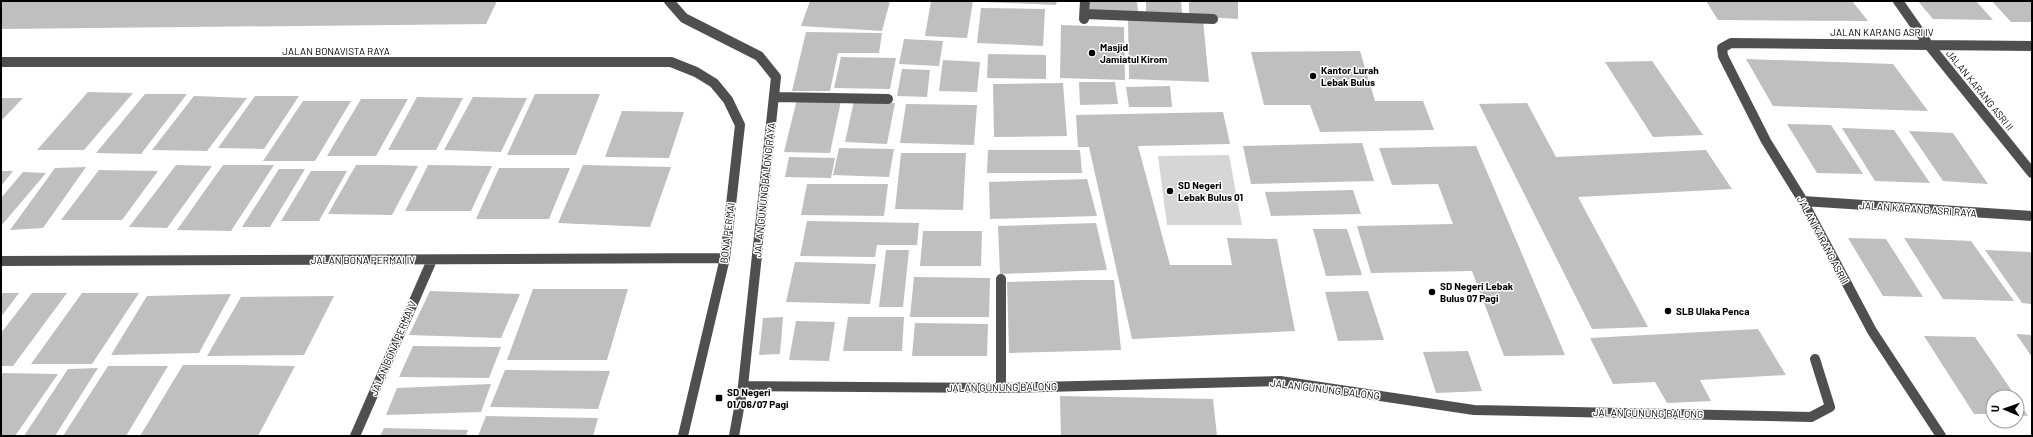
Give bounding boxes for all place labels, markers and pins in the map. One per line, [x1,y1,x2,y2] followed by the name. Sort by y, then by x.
[1100,41,1167,65] place label: Masjid Jamiatul Kirom
[1087,48,1097,58] marker: Masjid Jamiatul Kirom
[1321,64,1379,88] place label: Kantor Lurah Lebak Bulus
[1308,71,1318,81] marker: Kantor Lurah Lebak Bulus
[1178,179,1243,203] place label: SD Negeri Lebak Bulus 01
[1165,186,1175,196] marker: SD Negeri Lebak Bulus 01
[1440,280,1514,304] place label: SD Negeri Lebak Bulus 07 Pagi
[1427,287,1437,297] marker: SD Negeri Lebak Bulus 07 Pagi
[1676,305,1750,317] place label: SLB Ulaka Penca
[1663,306,1673,316] marker: SLB Ulaka Penca
[727,386,789,410] place label: SD Negeri 01/06/07 Pagi
[714,393,724,403] marker: SD Negeri 01/06/07 Pagi

